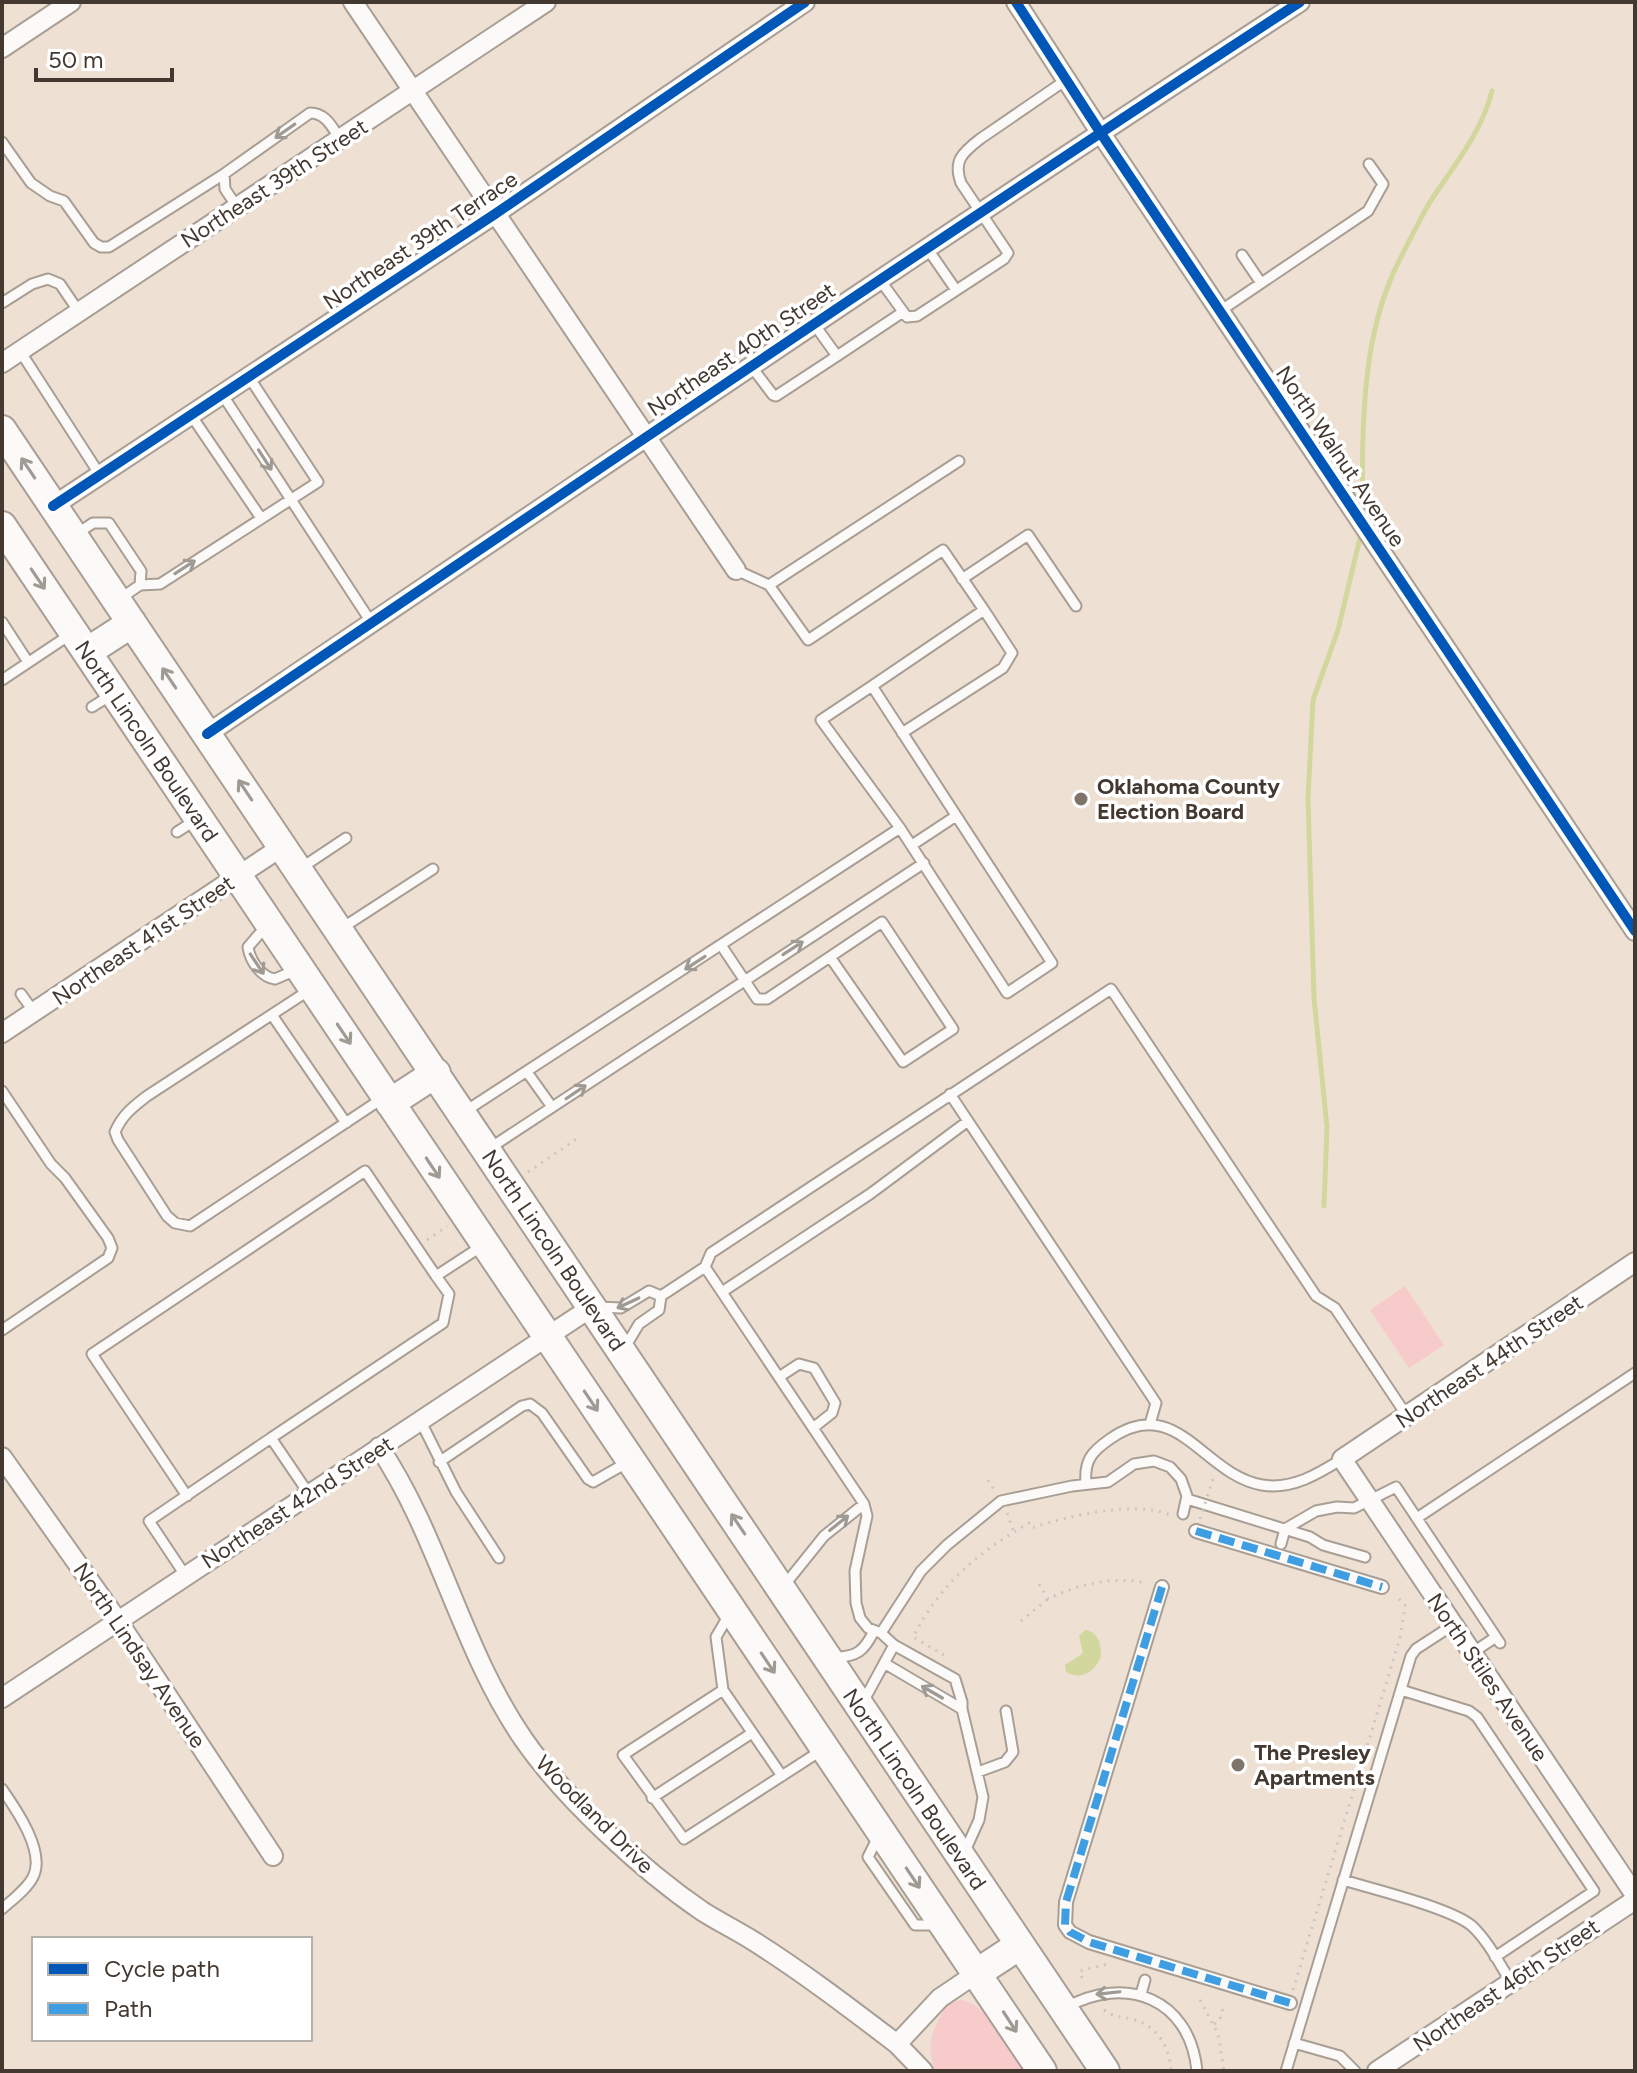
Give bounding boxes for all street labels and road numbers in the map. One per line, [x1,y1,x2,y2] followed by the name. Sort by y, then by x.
[176,113,373,254] street label: Northeast 39th Street
[318,165,522,315] street label: Northeast 39th Terrace
[642,277,840,422] street label: Northeast 40th Street
[1270,361,1411,552] street label: North Walnut Avenue
[69,635,224,847] street label: North Lincoln Boulevard
[47,870,239,1011] street label: Northeast 41st Street
[476,1144,631,1356] street label: North Lincoln Boulevard
[1391,1289,1588,1434] street label: Northeast 44th Street
[196,1430,398,1575] street label: Northeast 42nd Street
[68,1557,212,1753] street label: North Lindsay Avenue
[1421,1588,1554,1767] street label: North Stiles Avenue
[837,1683,992,1895] street label: North Lincoln Boulevard
[530,1750,659,1879] street label: Woodland Drive
[1408,1913,1605,2058] street label: Northeast 46th Street

